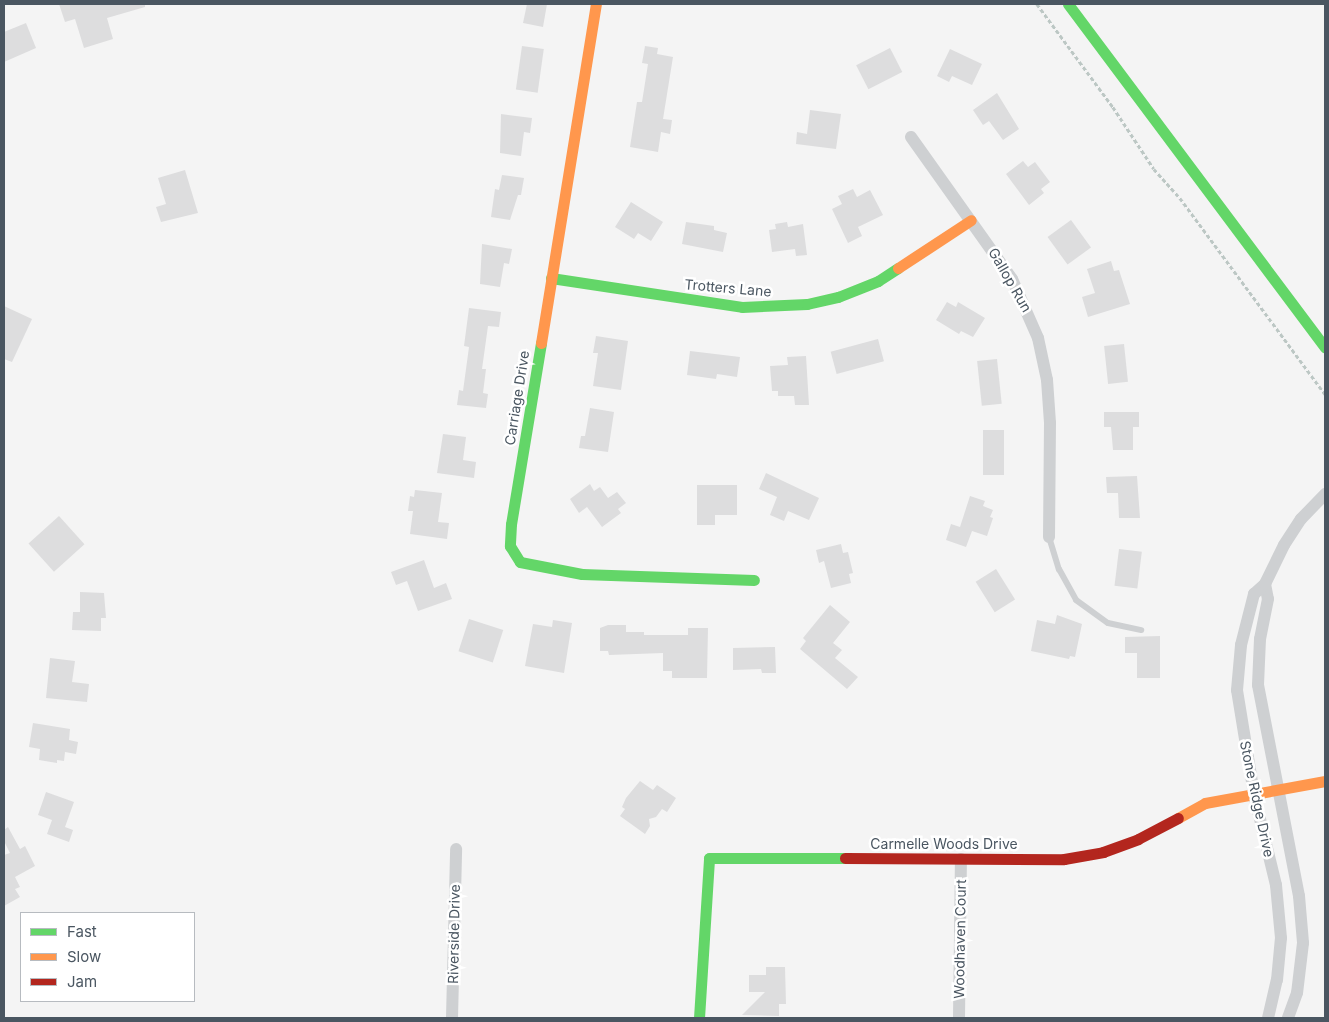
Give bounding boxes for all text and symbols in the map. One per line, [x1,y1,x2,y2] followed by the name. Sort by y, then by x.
[985,245,1035,315] street label: Gallop Run
[684,276,772,300] street label: Trotters Lane
[501,349,533,447] street label: Carriage Drive
[1236,739,1278,859] street label: Stone Ridge Drive
[870,836,1018,852] street label: Carmelle Woods Drive
[951,879,969,999] street label: Woodhaven Court
[445,884,463,984] street label: Riverside Drive
[20,912,195,1002] legend
[67,922,97,941] text: Fast
[67,947,101,966] text: Slow
[67,972,97,991] text: Jam

